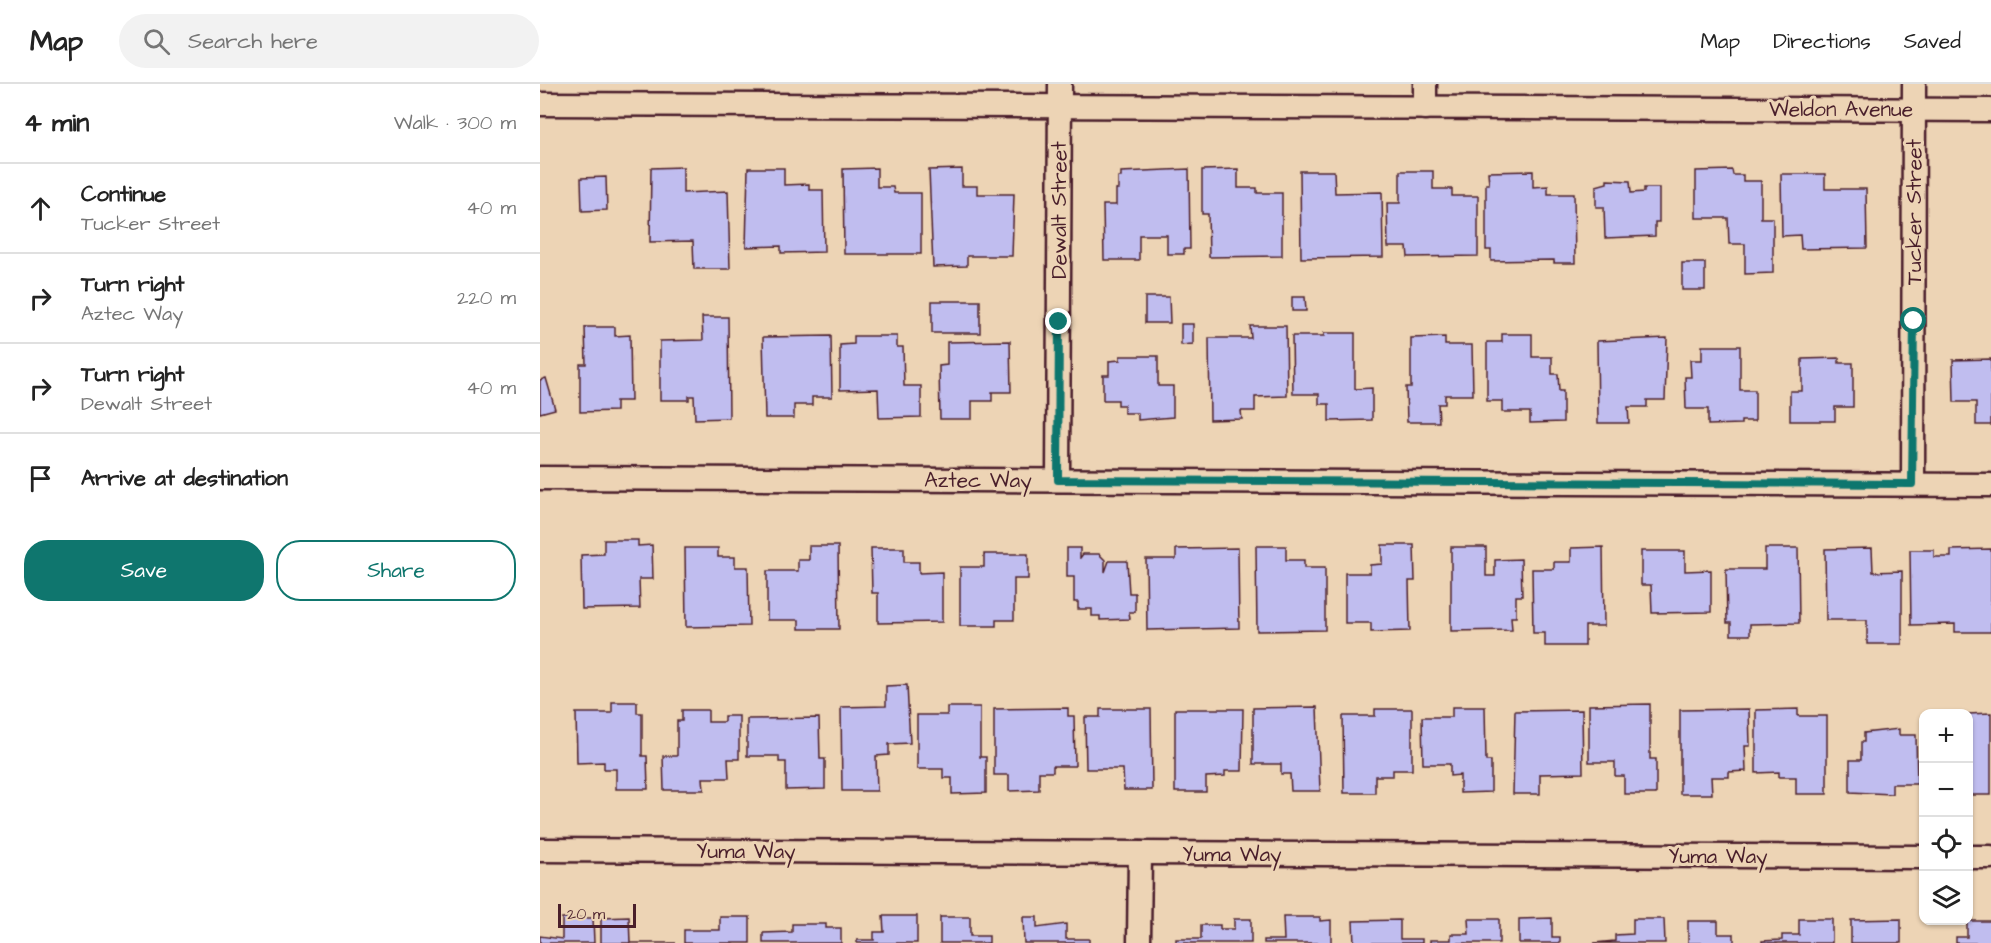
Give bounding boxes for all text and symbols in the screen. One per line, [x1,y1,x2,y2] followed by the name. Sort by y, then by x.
[119,14,539,68] search box
[30,22,83,61] text: Map
[140,25,173,58] icon: search
[188,26,318,57] text: Search here
[1700,27,1740,56] text: Map
[1773,27,1871,56] text: Directions
[1904,27,1961,56] text: Saved
[1769,95,1913,124] street label: Weldon Avenue
[24,105,89,141] text: 4 min
[394,109,516,137] text: Walk · 300 m
[1900,138,1929,285] street label: Tucker Street
[1045,141,1074,279] street label: Dewalt Street
[81,179,166,210] text: Continue
[24,192,57,225] icon: ahead
[466,194,516,222] text: 40 m
[81,210,220,238] text: Tucker Street
[81,269,184,300] text: Turn right
[24,282,57,315] icon: right
[457,284,516,312] text: 220 m
[81,300,183,328] text: Aztec Way
[1900,307,1926,333] route start
[1045,308,1071,334] route end
[81,359,184,390] text: Turn right
[24,372,57,405] icon: right
[466,374,516,402] text: 40 m
[81,390,212,418] text: Dewalt Street
[24,462,57,495] icon: arrive
[81,463,288,494] text: Arrive at destination
[924,466,1032,497] street label: Aztec Way
[24,540,264,601] button: Save
[276,540,516,601] button: Share
[1919,709,1973,925] map controls
[1919,709,1973,763] button: +
[1919,763,1973,817] button: −
[1919,817,1973,871] button: locate
[696,837,796,868] street label: Yuma Way
[1182,840,1282,871] street label: Yuma Way
[1668,842,1768,873] street label: Yuma Way
[1919,871,1973,925] button: layers
[558,901,636,928] scale bar
[567,903,605,925] text: 20 m

